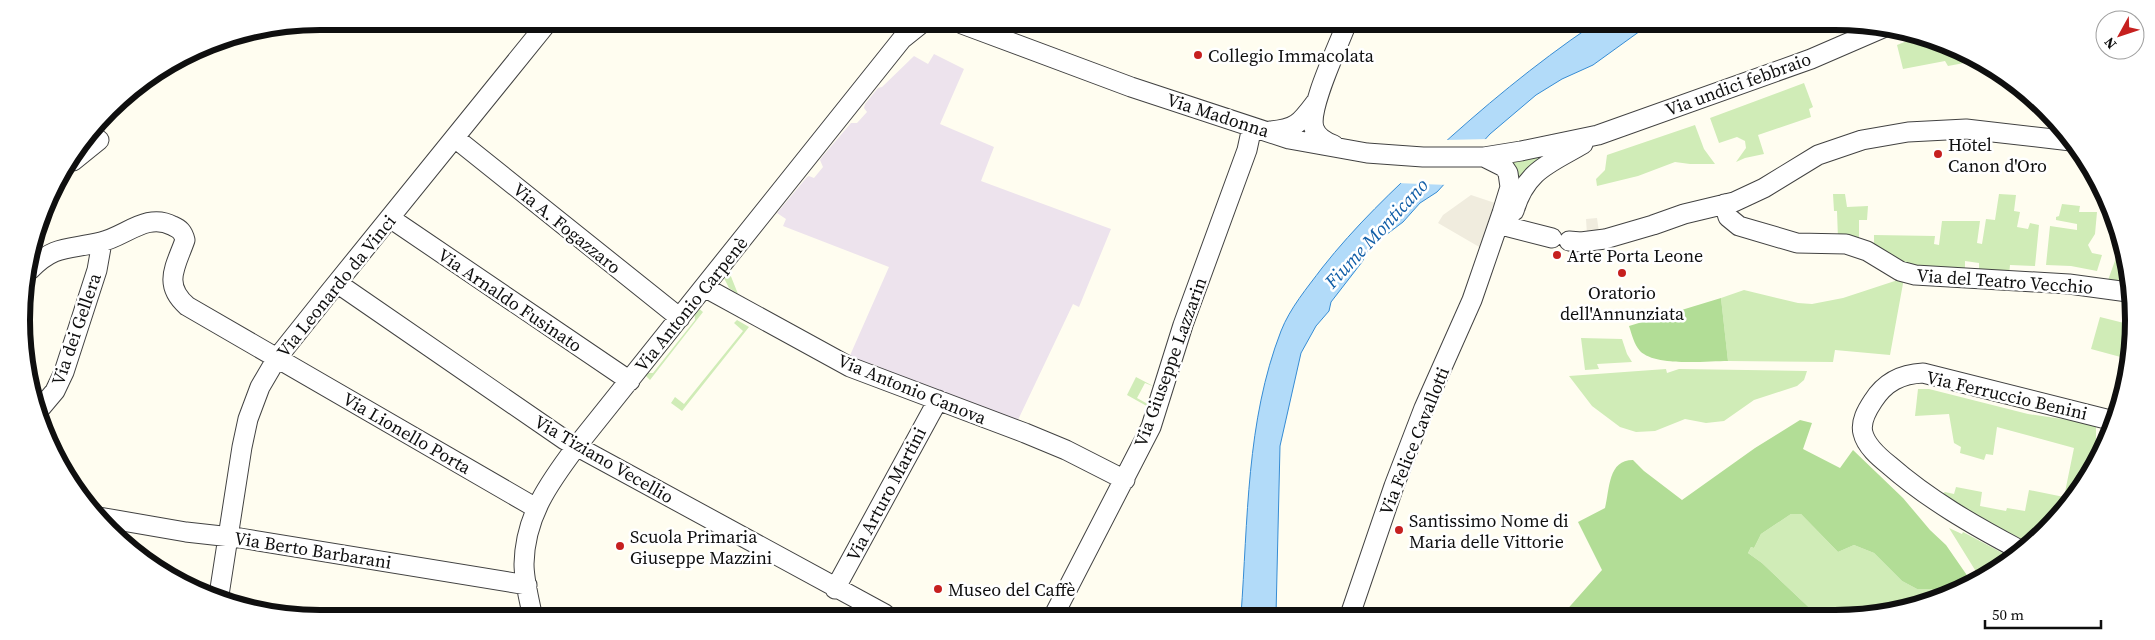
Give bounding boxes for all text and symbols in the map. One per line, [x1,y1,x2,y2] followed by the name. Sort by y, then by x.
[2095,10,2145,60] north arrow
[2099,33,2121,54] text: N
[1208,43,1375,68] place label: Collegio Immacolata
[1662,46,1814,122] street label: Via undici febbraio
[1192,49,1204,61] marker: Collegio Immacolata
[1164,87,1273,144] street label: Via Madonna
[1948,132,2047,178] place label: Hotel Canon d'Oro
[1932,148,1944,160] marker: Hotel Canon d'Oro
[1318,172,1434,294] water label: Fiume Monticano
[508,177,626,279] street label: Via A. Fogazzaro
[271,209,401,363] street label: Via Leonardo da Vinci
[629,231,753,377] street label: Via Antonio Carpenè
[433,242,587,358] street label: Via Arnaldo Fusinato
[1567,243,1703,268] place label: Arte Porta Leone
[1551,249,1563,261] marker: Arte Porta Leone
[1916,262,2094,300] street label: Via del Teatro Vecchio
[1616,267,1628,279] marker: Oratorio dell'Annunziata
[45,269,107,388] street label: Via dei Gellera
[1128,274,1212,450] street label: Via Giuseppe Lazzarin
[1560,280,1685,326] place label: Oratorio dell'Annunziata
[834,348,991,431] street label: Via Antonio Canova
[1373,363,1455,519] street label: Via Felice Cavallotti
[1924,364,2090,426] street label: Via Ferruccio Benini
[338,386,476,480] street label: Via Lionello Porta
[530,409,678,509] street label: Via Tiziano Vecellio
[840,423,932,565] street label: Via Arturo Martini
[1409,508,1569,554] place label: Santissimo Nome di Maria delle Vittorie
[630,524,772,570] place label: Scuola Primaria Giuseppe Mazzini
[1393,524,1405,536] marker: Santissimo Nome di Maria delle Vittorie
[233,525,393,575] street label: Via Berto Barbarani
[614,540,626,552] marker: Scuola Primaria Giuseppe Mazzini
[948,577,1075,602] place label: Museo del Caffè
[932,583,944,595] marker: Museo del Caffè
[1985,598,2101,630] scale bar
[1992,604,2024,625] text: 50 m

